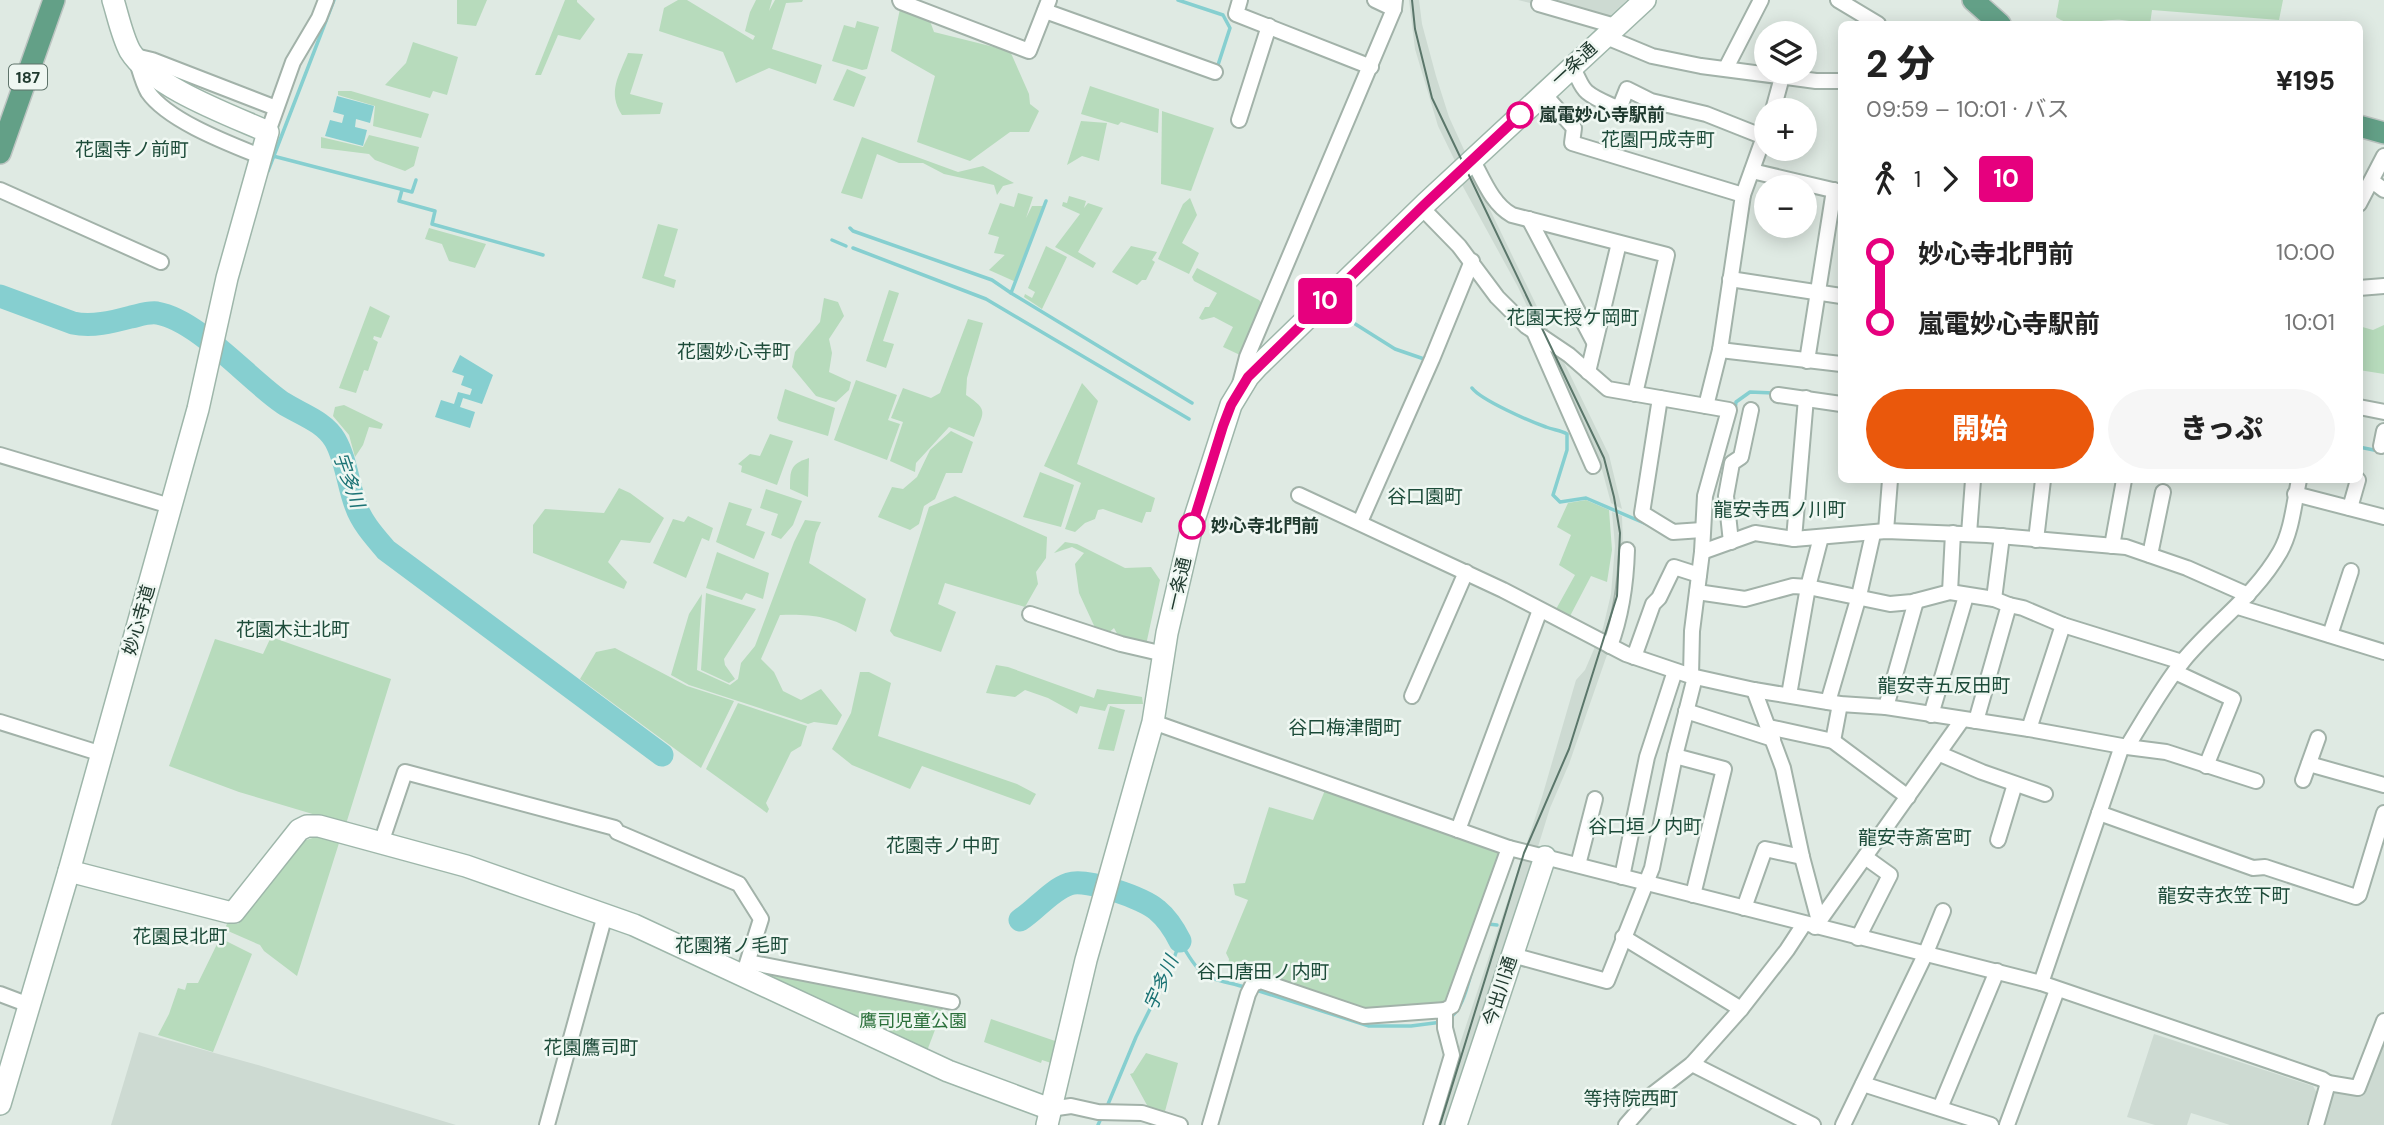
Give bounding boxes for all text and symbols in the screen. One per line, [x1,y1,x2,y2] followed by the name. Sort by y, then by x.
[1754,21,1817,238] map controls
[1754,21,1817,84] button: layers
[1546,37,1602,91] street label: 一条通
[1866,39,1935,89] text: 2 分
[9,64,47,90] road number: 187
[2276,64,2335,98] text: ¥195
[1866,94,2070,124] text: 09:59 – 10:01 · バス
[1754,98,1817,161] button: +
[1507,102,1533,128] marker: 嵐電妙心寺駅前
[1539,103,1665,127] place label: 嵐電妙心寺駅前
[1601,127,1715,152] district label: 花園円成寺町
[75,137,189,162] district label: 花園寺ノ前町
[1866,160,1904,198] icon: walk
[1931,160,1969,198] icon: forward
[1993,163,2019,194] text: 10
[1914,164,1921,194] text: 1
[1754,175,1817,238] button: −
[1918,237,2074,271] text: 妙心寺北門前
[2276,237,2335,267] text: 10:00
[1294,278,1356,324] line badge: 10
[1312,285,1338,316] text: 10
[1506,305,1640,330] district label: 花園天授ケ岡町
[1918,307,2100,341] text: 嵐電妙心寺駅前
[2285,307,2335,337] text: 10:01
[677,339,791,364] district label: 花園妙心寺町
[1866,389,2094,469] button: 開始
[2108,389,2335,469] button: きっぷ
[328,449,371,513] water label: 宇多川
[1387,484,1463,509] district label: 谷口園町
[1713,497,1847,522] district label: 龍安寺西ノ川町
[1179,513,1205,539] marker: 妙心寺北門前
[1211,514,1319,538] place label: 妙心寺北門前
[1161,555,1197,613] street label: 一条通
[118,582,160,658] street label: 妙心寺道
[236,617,350,642] district label: 花園木辻北町
[1877,673,2011,698] district label: 龍安寺五反田町
[1288,715,1402,740] district label: 谷口梅津間町
[1588,814,1702,839] district label: 谷口垣ノ内町
[1858,825,1972,850] district label: 龍安寺斎宮町
[886,833,1000,858] district label: 花園寺ノ中町
[2157,883,2291,908] district label: 龍安寺衣笠下町
[132,924,228,949] district label: 花園艮北町
[675,933,789,958] district label: 花園猪ノ毛町
[1138,950,1185,1014] water label: 宇多川
[1477,953,1523,1029] street label: 今出川通
[1196,959,1330,984] district label: 谷口唐田ノ内町
[859,1009,967,1033] park label: 鷹司児童公園
[543,1035,639,1060] district label: 花園鷹司町
[1583,1086,1679,1111] district label: 等持院西町

